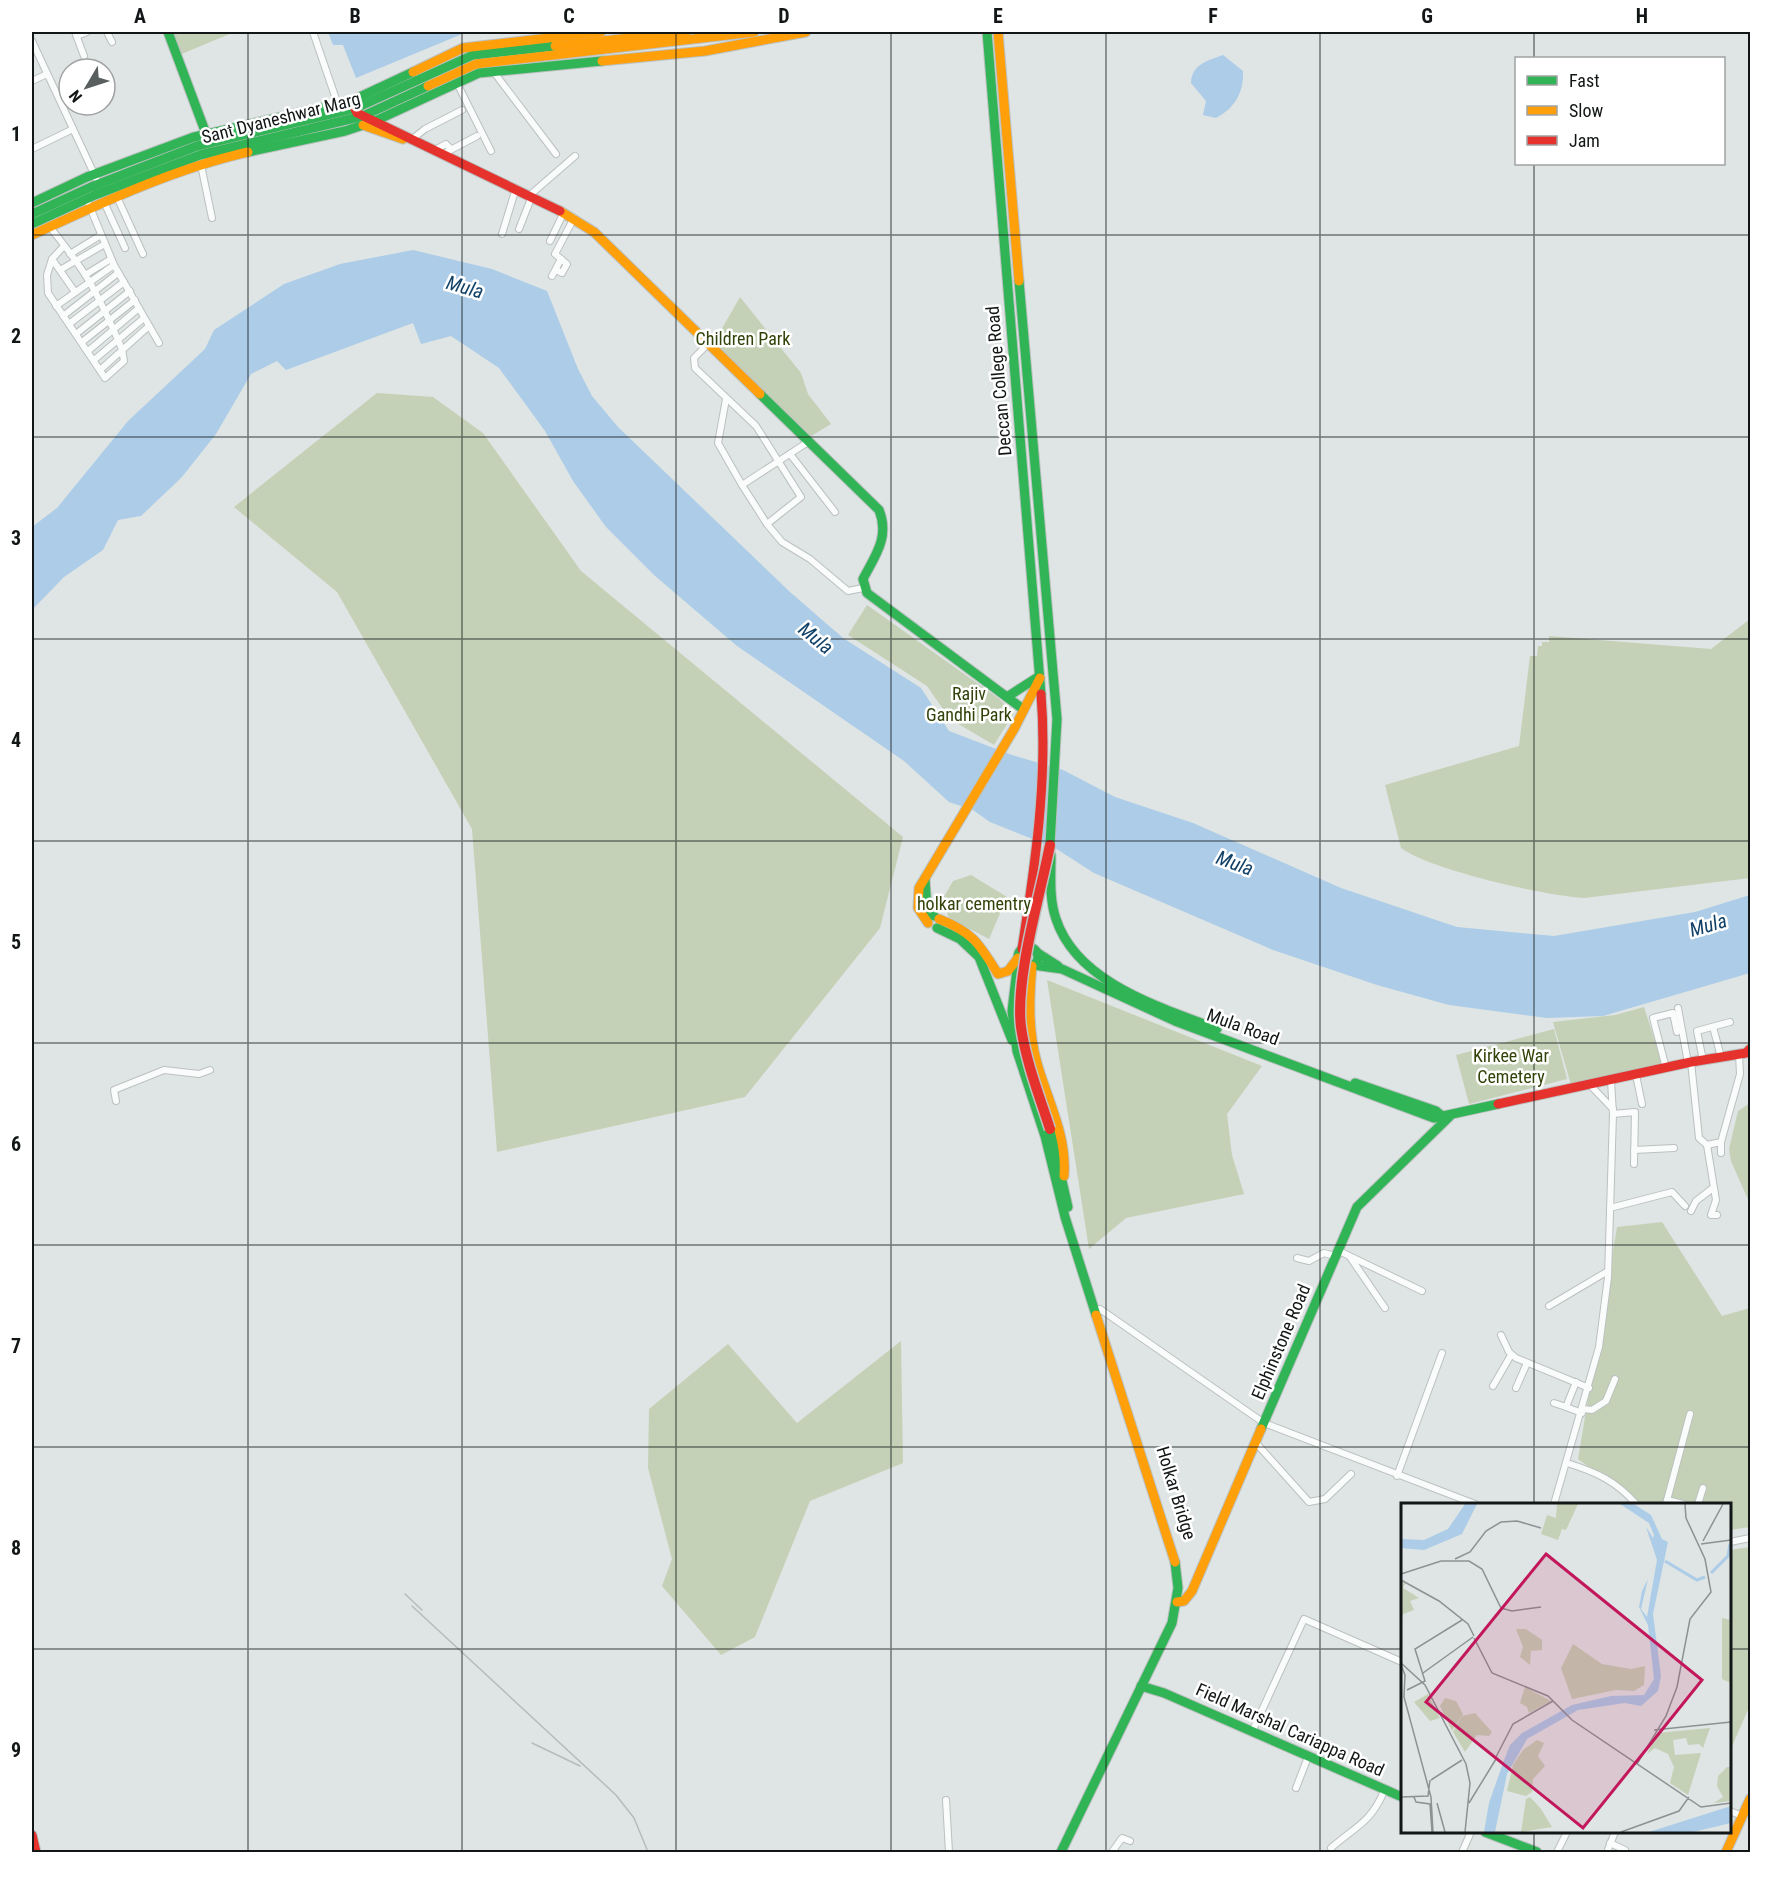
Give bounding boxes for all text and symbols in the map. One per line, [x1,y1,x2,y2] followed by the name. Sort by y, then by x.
[134,4,146,28] text: A
[349,4,361,28] text: B
[563,4,575,28] text: C
[778,4,790,28] text: D
[993,4,1003,28] text: E
[1208,4,1218,28] text: F
[1421,4,1433,28] text: G
[1636,4,1648,28] text: H
[57,57,117,117] north arrow
[1515,57,1725,165] legend
[1569,70,1600,91] text: Fast
[65,86,86,106] text: N
[199,88,362,147] street label: Sant Dyaneshwar Marg
[1569,100,1604,121] text: Slow
[11,122,21,146] text: 1
[1569,130,1600,151] text: Jam
[444,270,486,304] water label: Mula
[981,305,1016,457] street label: Deccan College Road
[11,324,21,348] text: 2
[696,328,790,349] park label: Children Park
[11,526,21,550] text: 3
[794,617,838,659] water label: Mula
[926,683,1012,725] park label: Rajiv Gandhi Park
[11,728,21,752] text: 4
[1213,845,1257,881] water label: Mula
[917,893,1032,914] park label: holkar cementry
[1687,908,1729,942] water label: Mula
[11,930,21,954] text: 5
[1204,1004,1282,1049] street label: Mula Road
[1473,1045,1549,1087] park label: Kirkee War Cemetery
[11,1132,21,1156] text: 6
[1247,1281,1314,1403] street label: Elphinstone Road
[11,1334,21,1358] text: 7
[1152,1444,1201,1542] street label: Holkar Bridge
[1401,1503,1731,1833] inset map
[11,1536,21,1560] text: 8
[1193,1679,1387,1781] street label: Field Marshal Cariappa Road
[11,1738,21,1762] text: 9

